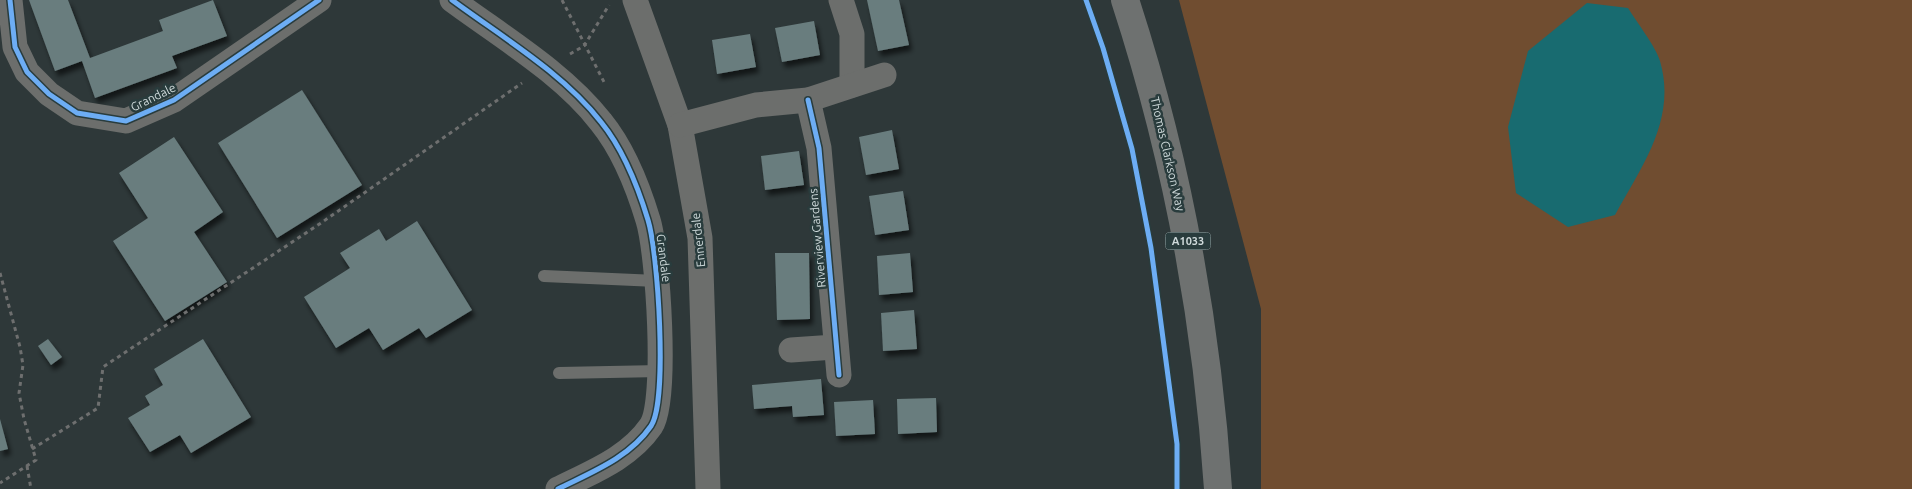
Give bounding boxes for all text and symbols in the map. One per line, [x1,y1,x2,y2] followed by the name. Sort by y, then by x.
[128,81,178,113] street label: Grandale
[1149,96,1188,213] street label: Thomas Clarkson Way
[806,188,828,288] street label: Riverview Gardens
[689,212,707,268] street label: Ennerdale
[1166,232,1210,250] road number: A1033
[655,233,673,283] street label: Grandale

